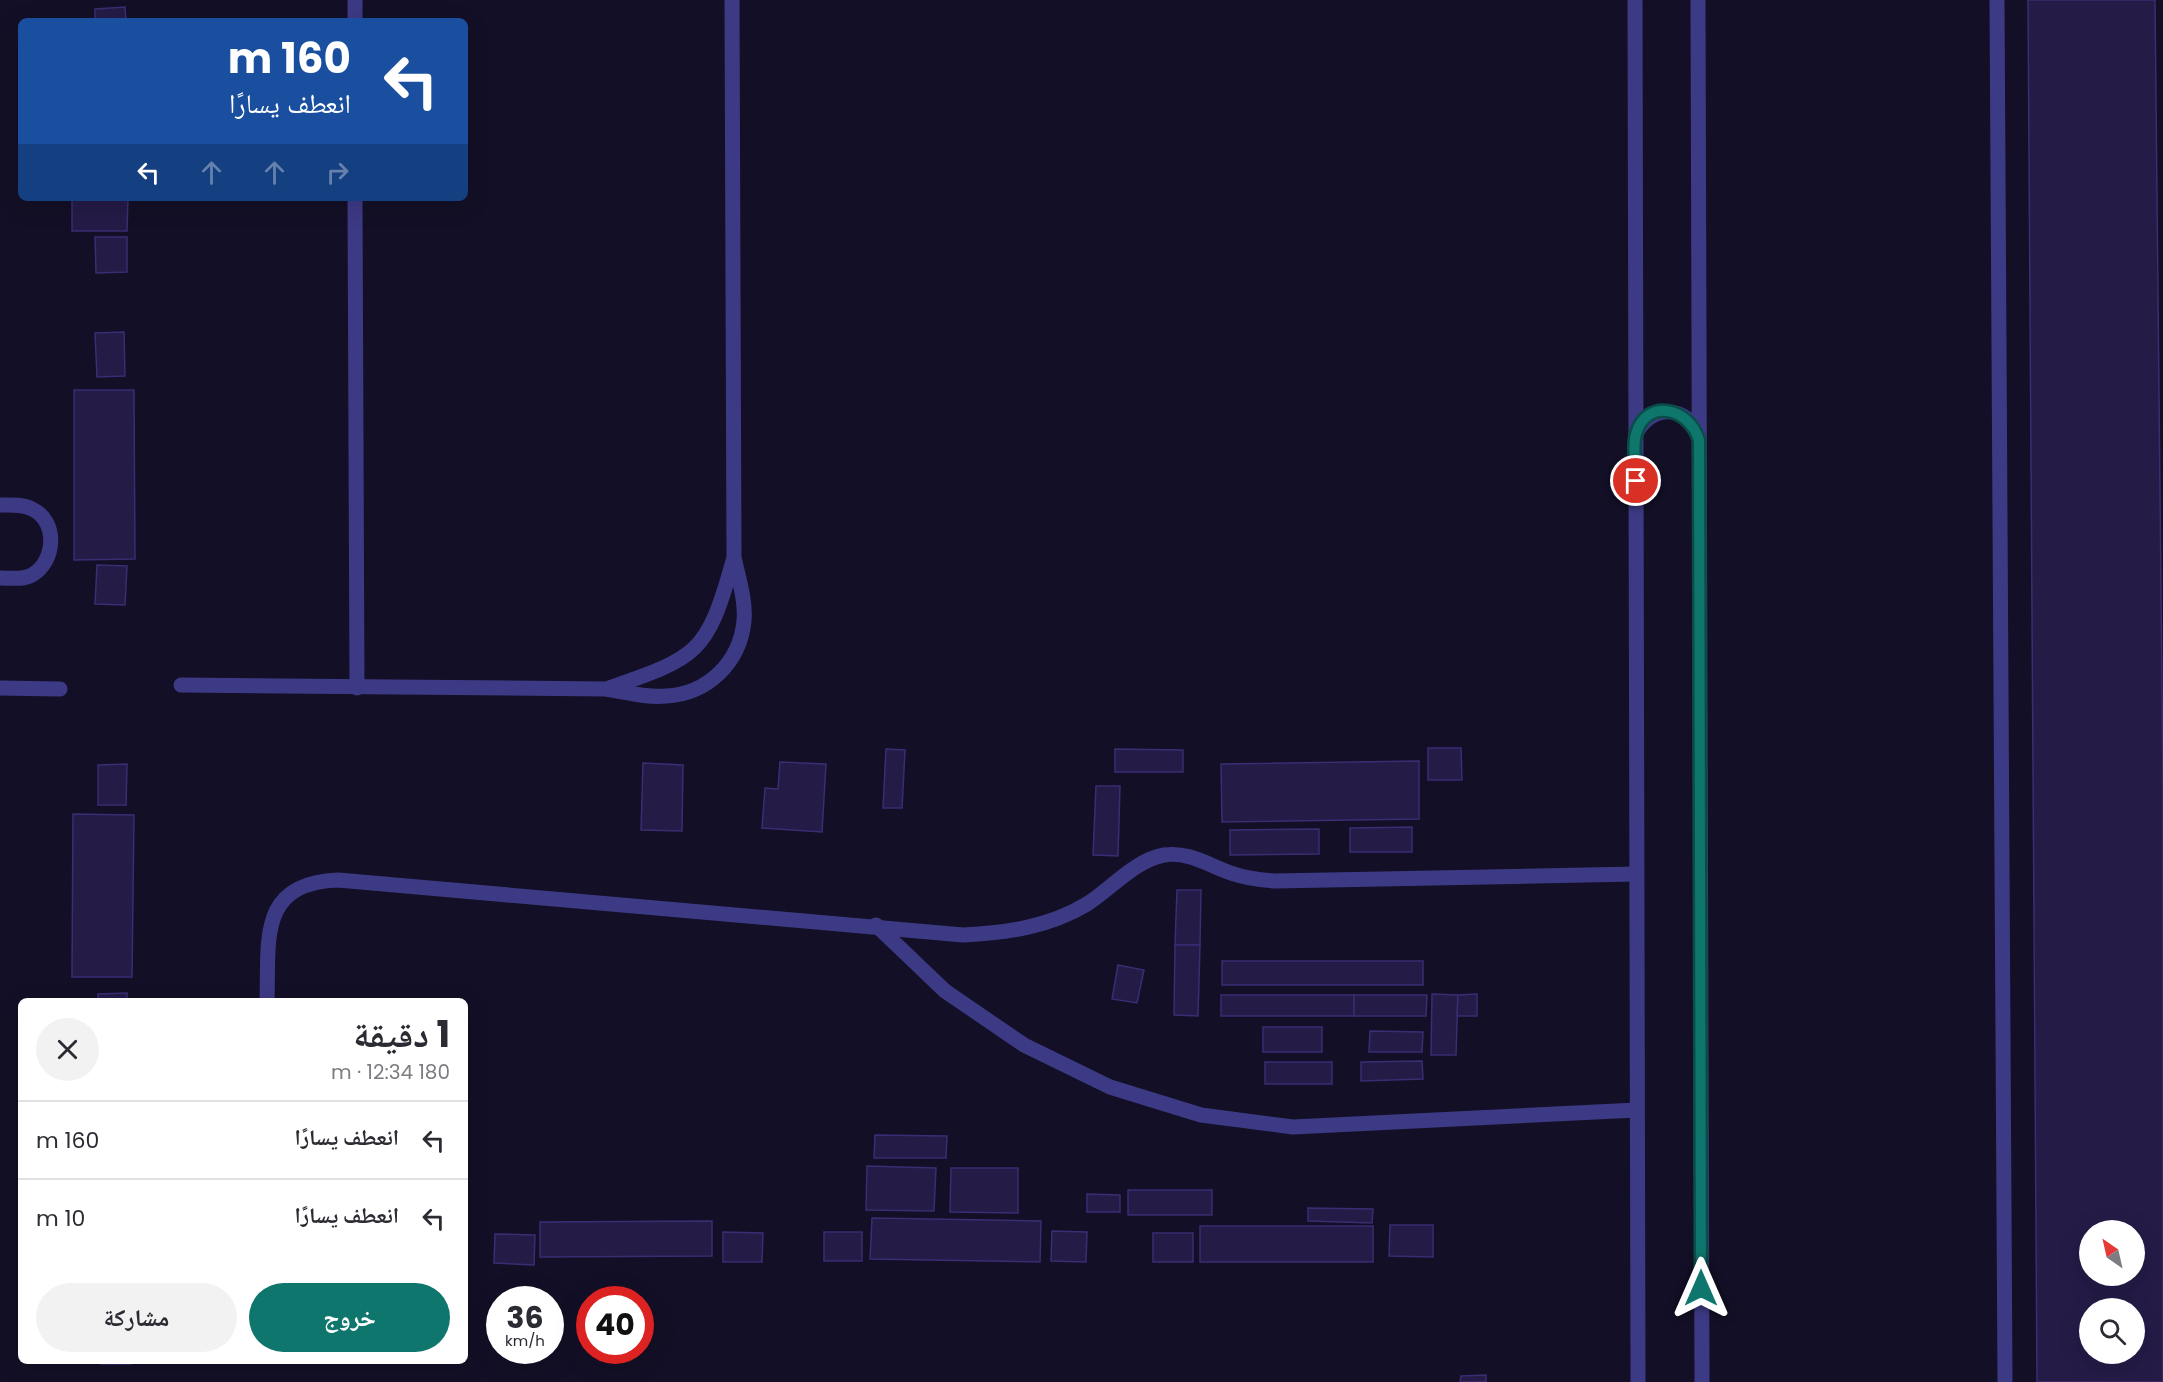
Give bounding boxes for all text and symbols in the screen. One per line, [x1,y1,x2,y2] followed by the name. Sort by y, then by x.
[228,29,351,88] text: 160 m
[372,42,450,120] icon: left
[229,85,351,122] text: انعطف يسارًا
[132,156,165,189] icon: left
[195,156,228,189] icon: ahead
[258,156,291,189] icon: ahead
[321,156,354,189] icon: right
[1610,455,1661,506] pin
[1619,464,1652,497] icon: arrive
[353,1009,450,1060] text: 1 دقيقة
[36,1018,99,1081] button: close
[331,1058,450,1086] text: 180 m · 12:34
[295,1122,399,1153] text: انعطف يسارًا
[417,1124,450,1157] icon: left
[36,1125,99,1156] text: 160 m
[295,1200,399,1231] text: انعطف يسارًا
[417,1202,450,1235] icon: left
[36,1203,85,1234] text: 10 m
[2079,1220,2145,1286] north arrow
[2079,1220,2145,1364] map controls
[1669,1256,1733,1320] position arrow
[36,1283,237,1352] button: مشاركة
[249,1283,450,1352] button: خروج
[576,1286,654,1364] speed limit sign: 40
[506,1296,544,1339] text: 36
[2079,1298,2145,1364] button: search
[505,1330,545,1351] text: km/h

